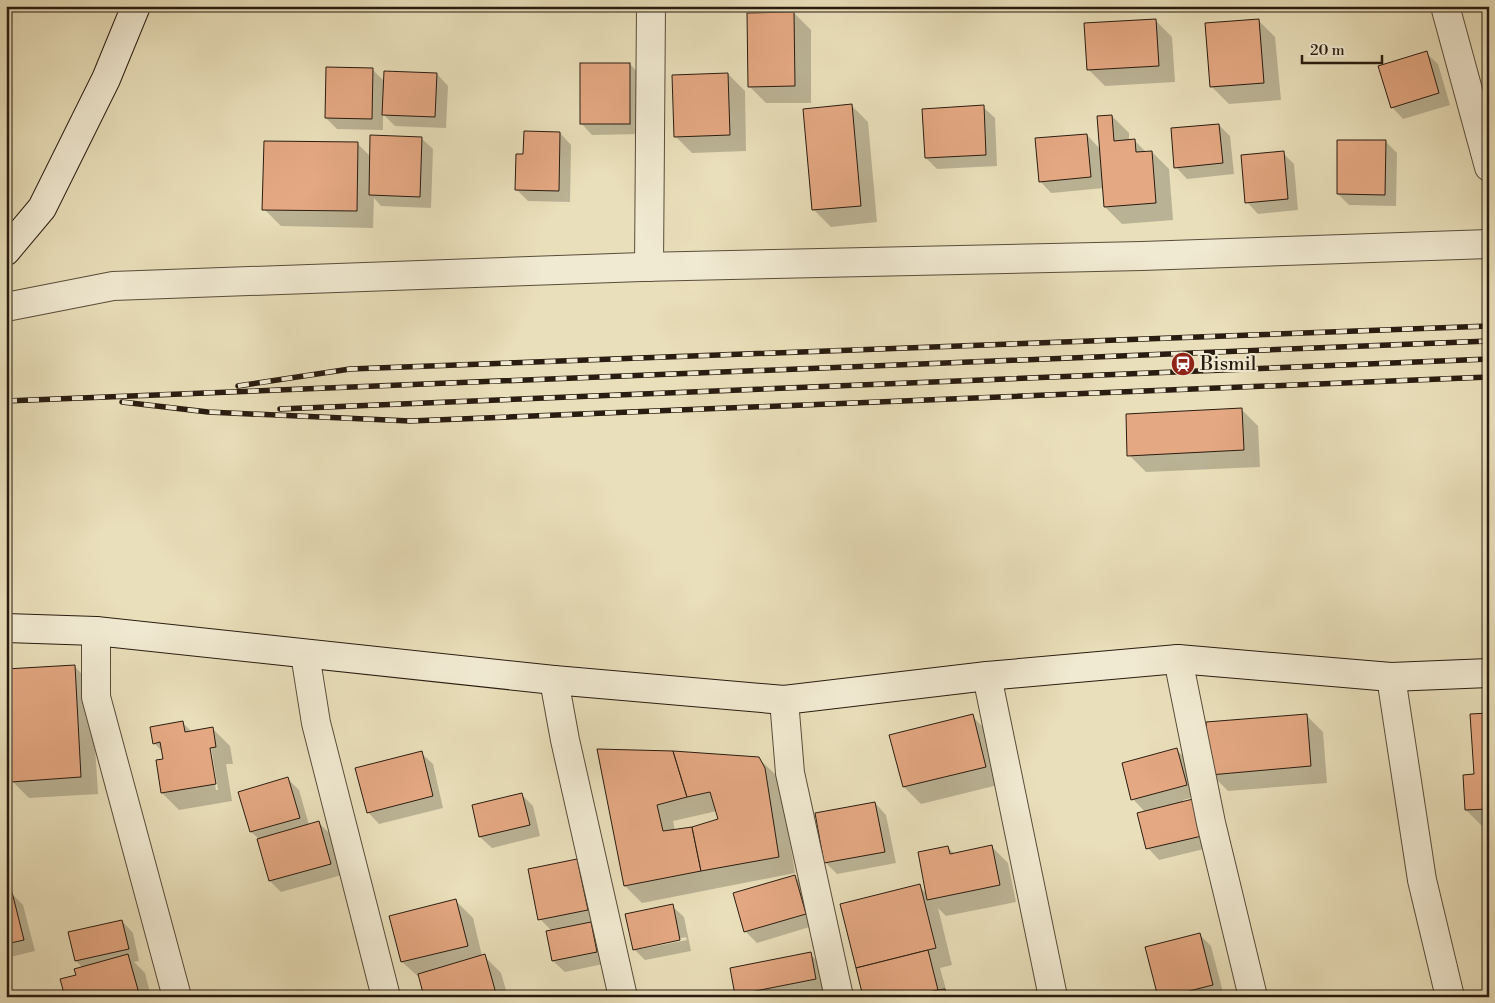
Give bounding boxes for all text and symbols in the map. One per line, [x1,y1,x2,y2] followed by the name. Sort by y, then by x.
[1302,32,1382,64] scale bar
[1310,41,1345,60] text: 20 m
[1170,351,1196,377] station icon: Bismil
[1199,352,1257,376] place label: Bismil

